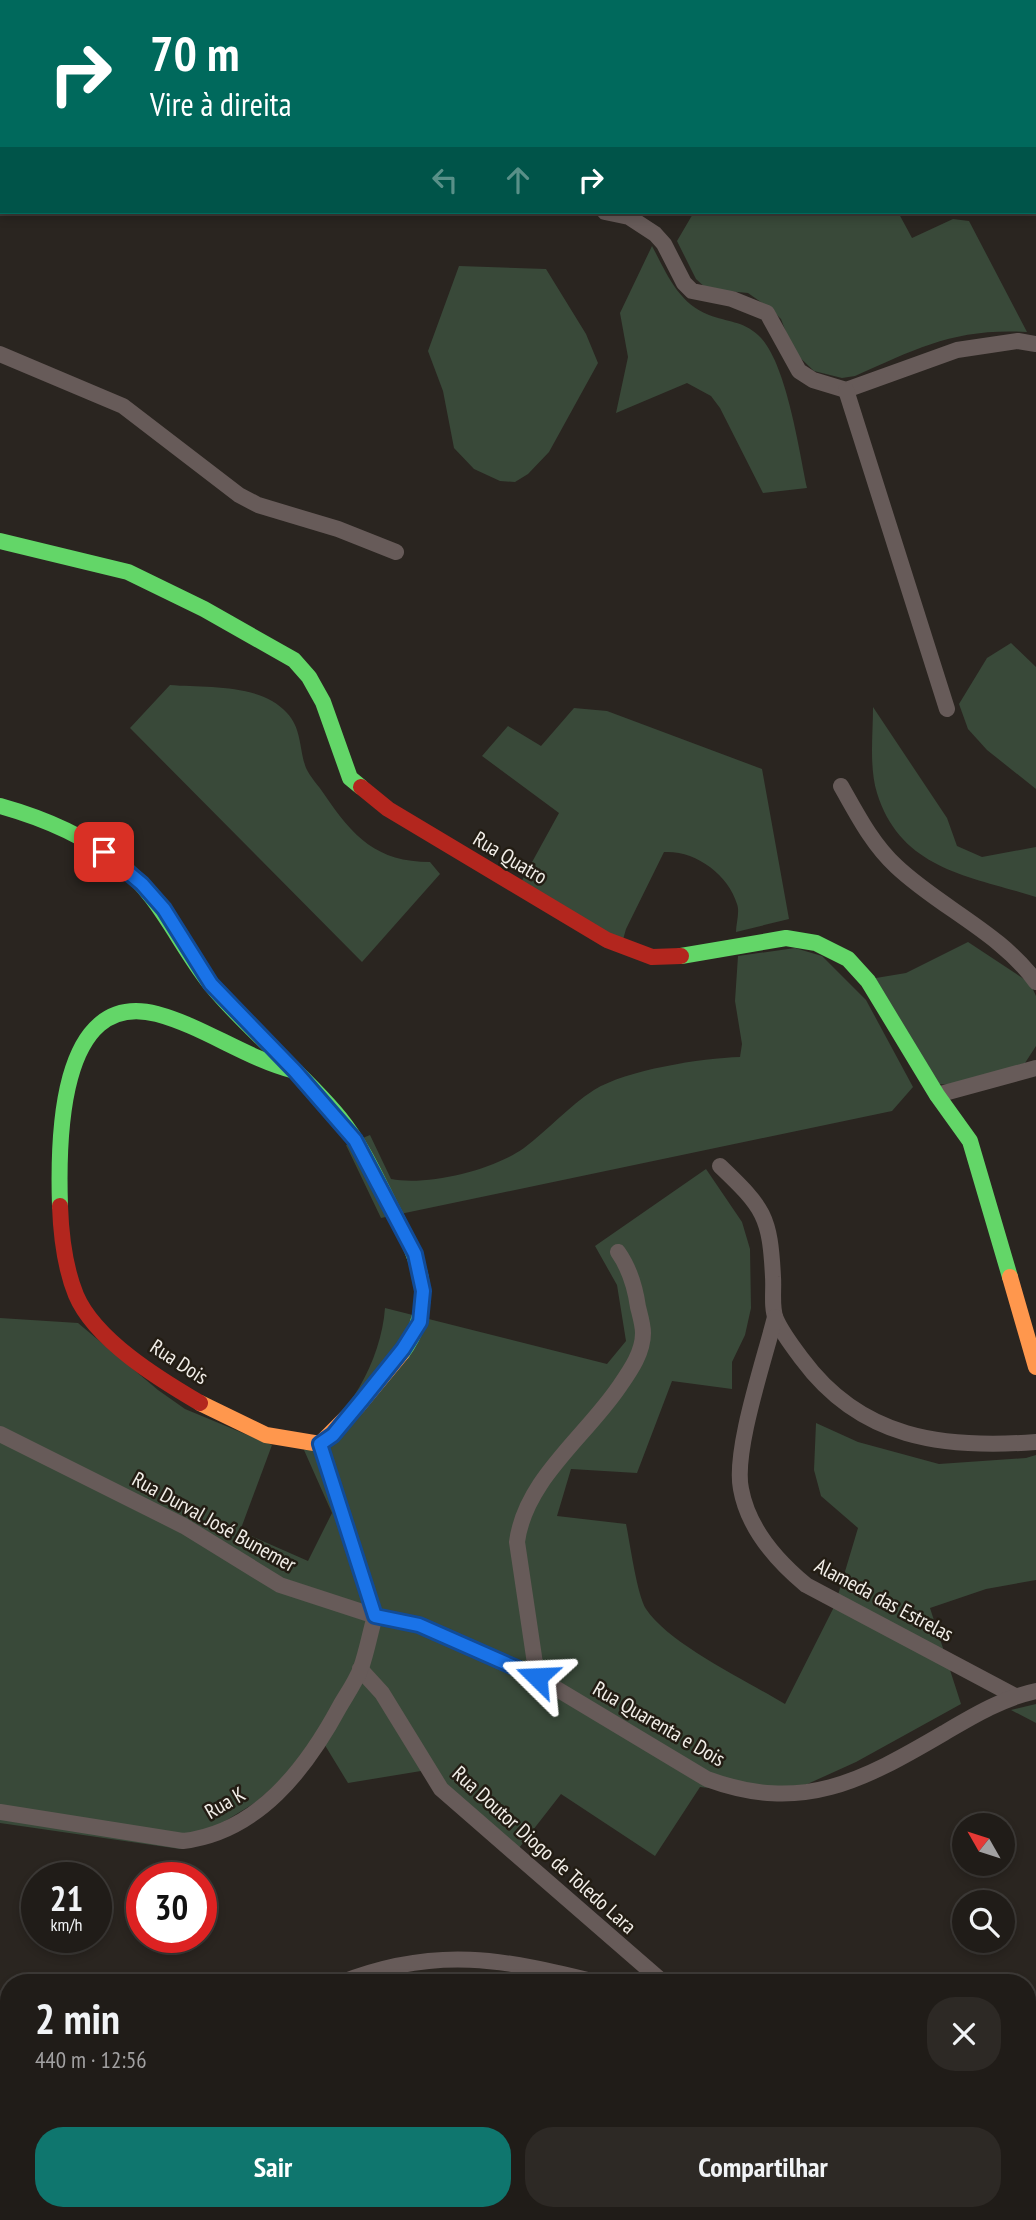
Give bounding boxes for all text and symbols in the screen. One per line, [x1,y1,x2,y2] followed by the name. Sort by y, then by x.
[150,21,239,85] text: 70 m
[35,28,126,119] icon: right
[150,83,291,125] text: Vire à direita
[426,161,464,199] icon: left
[499,161,537,199] icon: ahead
[572,161,610,199] icon: right
[74,822,134,882] pin
[468,825,552,890] street label: Rua Quatro
[85,833,123,871] icon: arrive
[145,1333,213,1390] street label: Rua Dois
[128,1465,301,1578] street label: Rua Durval José Bunemer
[810,1552,958,1647] street label: Alameda das Estrelas
[500,1640,574,1714] position arrow
[588,1675,730,1772] street label: Rua Quarenta e Dois
[447,1760,642,1939] street label: Rua Doutor Diogo de Toledo Lara
[200,1780,250,1825] street label: Rua K
[952,1813,1015,1876] north arrow
[952,1813,1015,1953] map controls
[126,1862,217,1953] speed limit sign: 30
[50,1875,83,1921] text: 21
[952,1890,1015,1953] button: search
[51,1913,82,1936] text: km/h
[35,1991,120,2046] text: 2 min
[927,1997,1001,2071] button: close
[35,2045,147,2074] text: 440 m · 12:56
[35,2127,511,2207] button: Sair
[525,2127,1001,2207] button: Compartilhar

